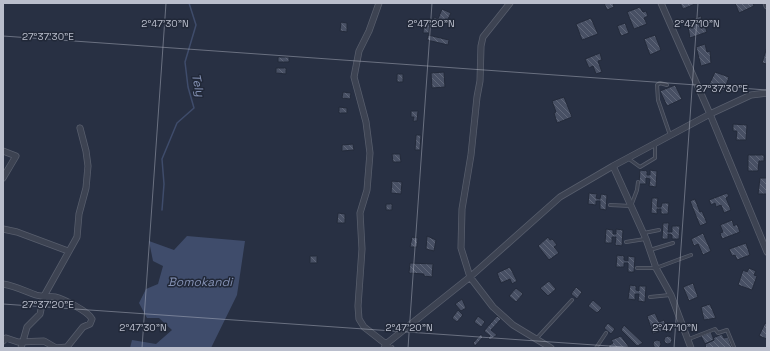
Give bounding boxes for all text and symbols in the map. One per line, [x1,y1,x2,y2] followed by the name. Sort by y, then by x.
[141,17,189,30] text: 2°47'30"N
[407,17,455,30] text: 2°47'20"N
[674,17,720,30] text: 2°47'10"N
[22,30,74,43] text: 27°37'30"E
[188,72,208,99] water label: Tely
[696,82,748,95] text: 27°37'30"E
[168,274,234,290] water label: Bomokandi
[22,298,74,311] text: 27°37'20"E
[119,321,167,334] text: 2°47'30"N
[385,321,433,334] text: 2°47'20"N
[652,321,698,334] text: 2°47'10"N

